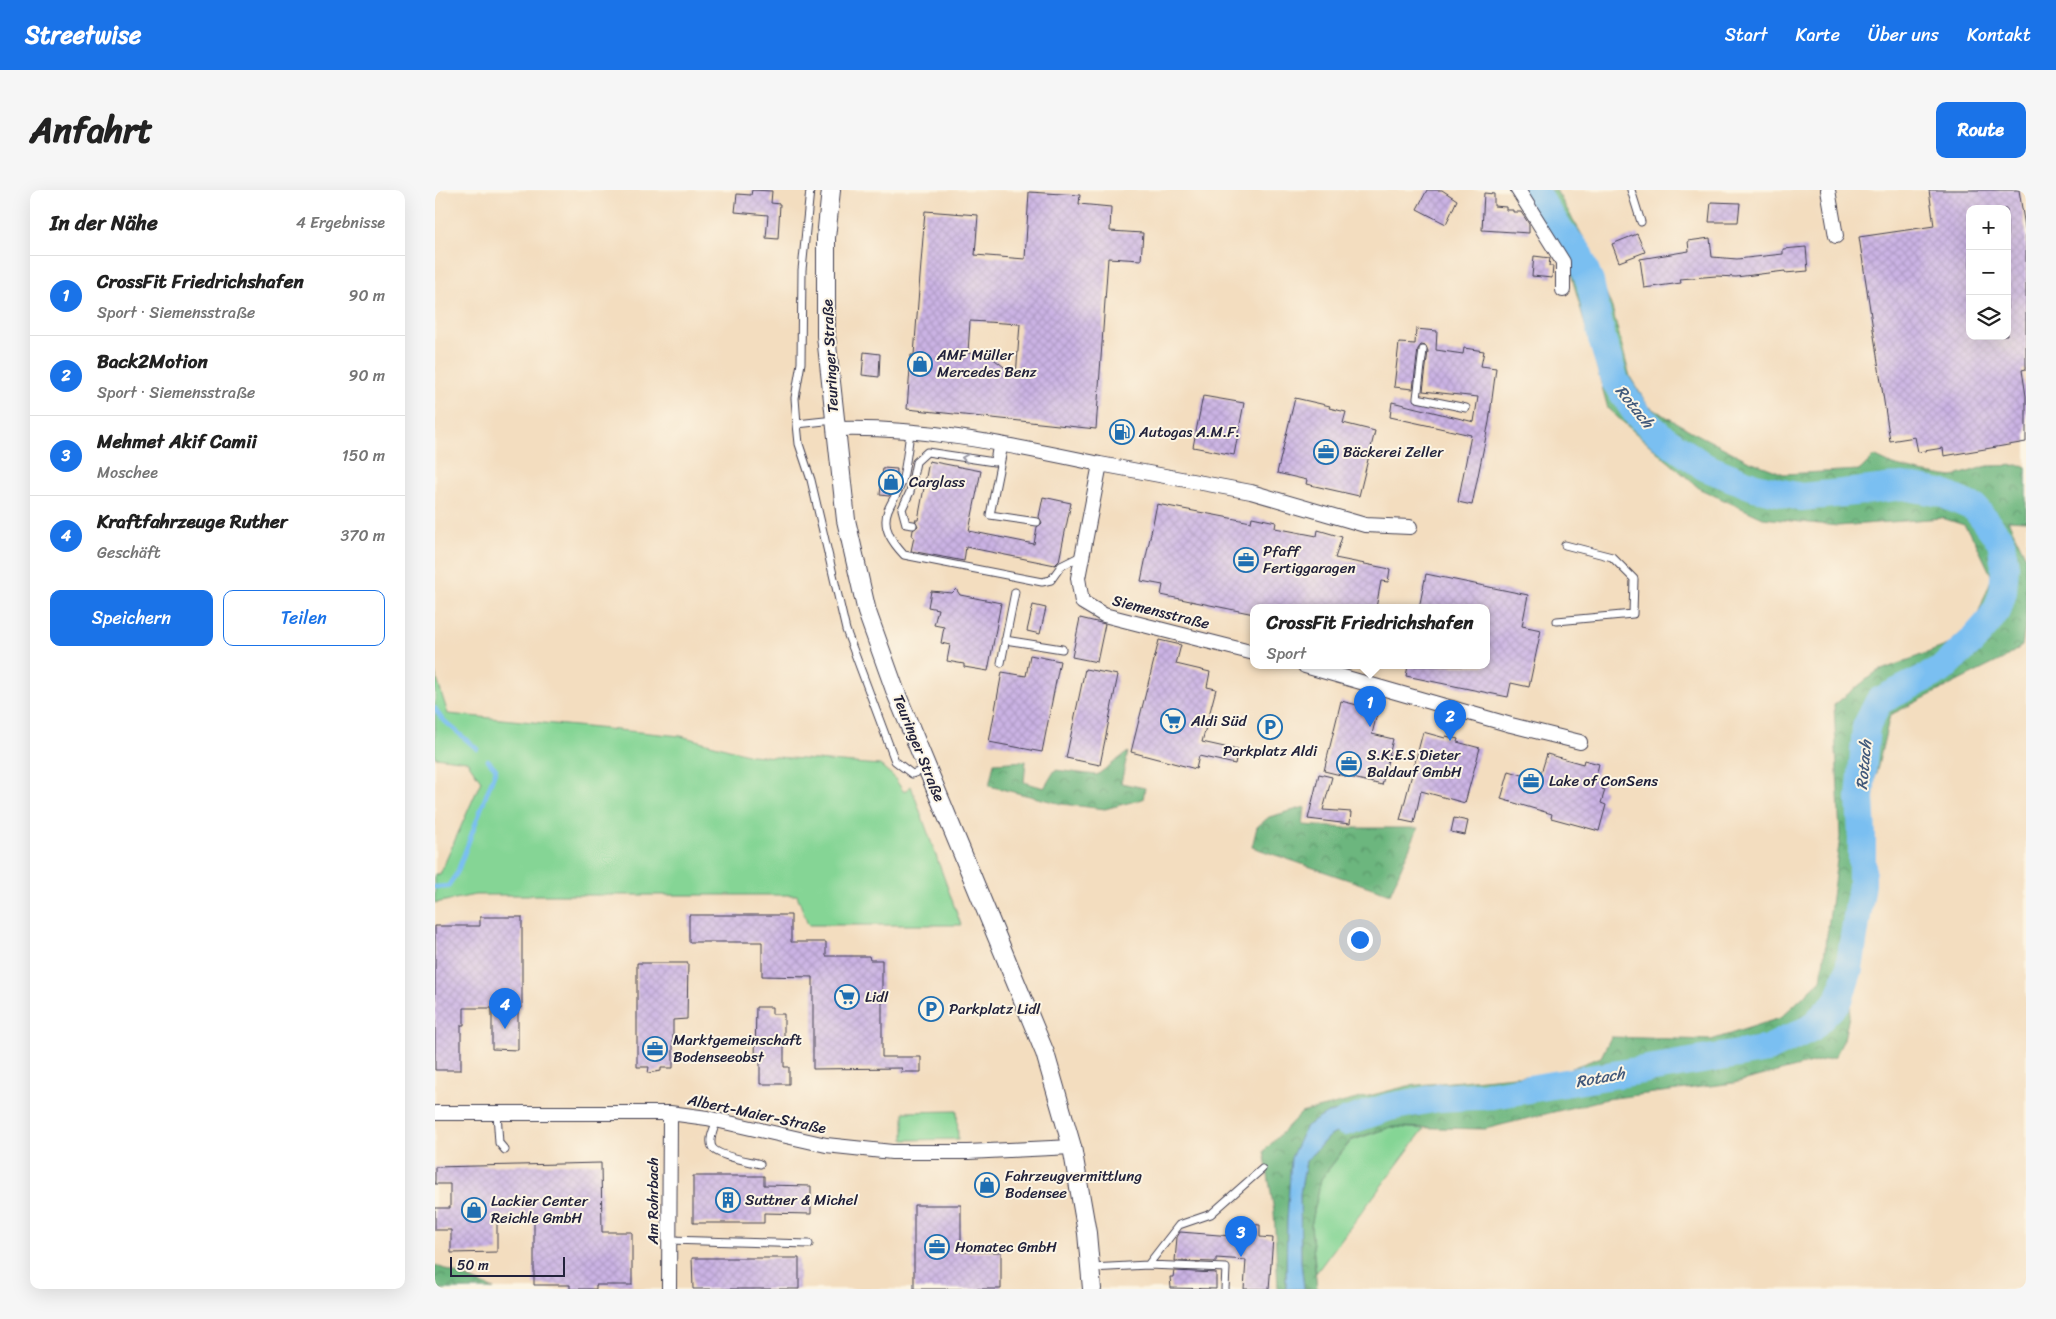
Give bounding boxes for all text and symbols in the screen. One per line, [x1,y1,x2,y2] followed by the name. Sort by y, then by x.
[25,14,141,56] text: Streetwise
[1725,19,1768,51] text: Start
[1796,19,1840,51] text: Karte
[1868,19,1939,51] text: Über uns
[1967,19,2031,51] text: Kontakt
[30,99,153,161] text: Anfahrt
[1936,102,2026,158] button: Route
[50,204,158,242] text: In der Nähe
[1966,205,2011,340] map controls
[1966,205,2011,250] button: +
[296,208,385,237] text: 4 Ergebnisse
[1966,250,2011,295] button: −
[97,265,304,298] text: CrossFit Friedrichshafen
[63,281,69,310] text: 1
[349,281,385,310] text: 90 m
[1966,295,2011,340] button: layers
[97,298,255,327] text: Sport · Siemensstraße
[814,299,846,413] street label: Teuringer Straße
[936,342,1037,385] place label: AMF Müller Mercedes Benz
[97,345,208,378] text: Back2Motion
[907,351,933,377] shop icon: AMF Müller Mercedes Benz
[61,361,71,390] text: 2
[349,361,385,390] text: 90 m
[97,378,255,407] text: Sport · Siemensstraße
[1608,378,1662,436] water label: Rotach
[1109,419,1135,445] fuel station icon: Autogas A.M.F.
[1138,419,1240,445] place label: Autogas A.M.F.
[97,425,257,458] text: Mehmet Akif Camii
[1313,439,1339,465] office icon: Bäckerei Zeller
[1343,439,1444,465] place label: Bäckerei Zeller
[62,441,70,470] text: 3
[342,441,385,470] text: 150 m
[960,453,969,463] one-way arrow
[97,458,158,487] text: Moschee
[878,469,904,495] shop icon: Carglass
[909,469,965,495] place label: Carglass
[97,505,288,538] text: Kraftfahrzeuge Ruther
[61,521,71,550] text: 4
[341,521,385,550] text: 370 m
[97,538,160,567] text: Geschäft
[1263,538,1355,581] place label: Pfaff Fertiggaragen
[1233,547,1259,573] office icon: Pfaff Fertiggaragen
[1110,587,1213,637] street label: Siemensstraße
[50,590,213,646] button: Speichern
[223,590,385,646] button: Teilen
[1250,604,1490,669] popup
[1267,606,1473,639] text: CrossFit Friedrichshafen
[1267,639,1306,668] text: Sport
[1354,686,1386,727] pin: 1
[886,690,952,806] street label: Teuringer Straße
[1434,700,1466,741] pin: 2
[1160,708,1186,734] supermarket icon: Aldi Süd
[1190,708,1248,734] place label: Aldi Süd
[1257,714,1283,740] parking icon: Parkplatz Aldi
[1223,738,1318,764] place label: Parkplatz Aldi
[1847,738,1880,791] water label: Rotach
[1367,742,1462,785] place label: S.K.E.S Dieter Baldauf GmbH
[1336,751,1362,777] office icon: S.K.E.S Dieter Baldauf GmbH
[1518,768,1544,794] office icon: Lake of ConSens
[1549,768,1658,794] place label: Lake of ConSens
[1347,927,1373,953] your location
[834,984,860,1010] supermarket icon: Lidl
[865,984,889,1010] place label: Lidl
[489,988,521,1029] pin: 4
[918,996,944,1022] parking icon: Parkplatz Lidl
[949,996,1041,1022] place label: Parkplatz Lidl
[673,1027,802,1070] place label: Marktgemeinschaft Bodenseeobst
[642,1036,668,1062] office icon: Marktgemeinschaft Bodenseeobst
[1573,1059,1628,1096] water label: Rotach
[684,1086,829,1141] street label: Albert-Maier-Straße
[640,1157,666,1246] street label: Am Rohrbach
[1005,1163,1143,1206] place label: Fahrzeugvermittlung Bodensee
[974,1172,1000,1198] shop icon: Fahrzeugvermittlung Bodensee
[715,1187,741,1213] building icon: Suttner & Michel
[745,1187,859,1213] place label: Suttner & Michel
[491,1188,589,1231] place label: Lackier Center Reichle GmbH
[461,1197,487,1223] shop icon: Lackier Center Reichle GmbH
[1225,1216,1257,1257] pin: 3
[924,1234,950,1260] office icon: Homatec GmbH
[955,1234,1057,1260] place label: Homatec GmbH
[457,1253,489,1278] text: 50 m
[450,1254,565,1277] scale bar

